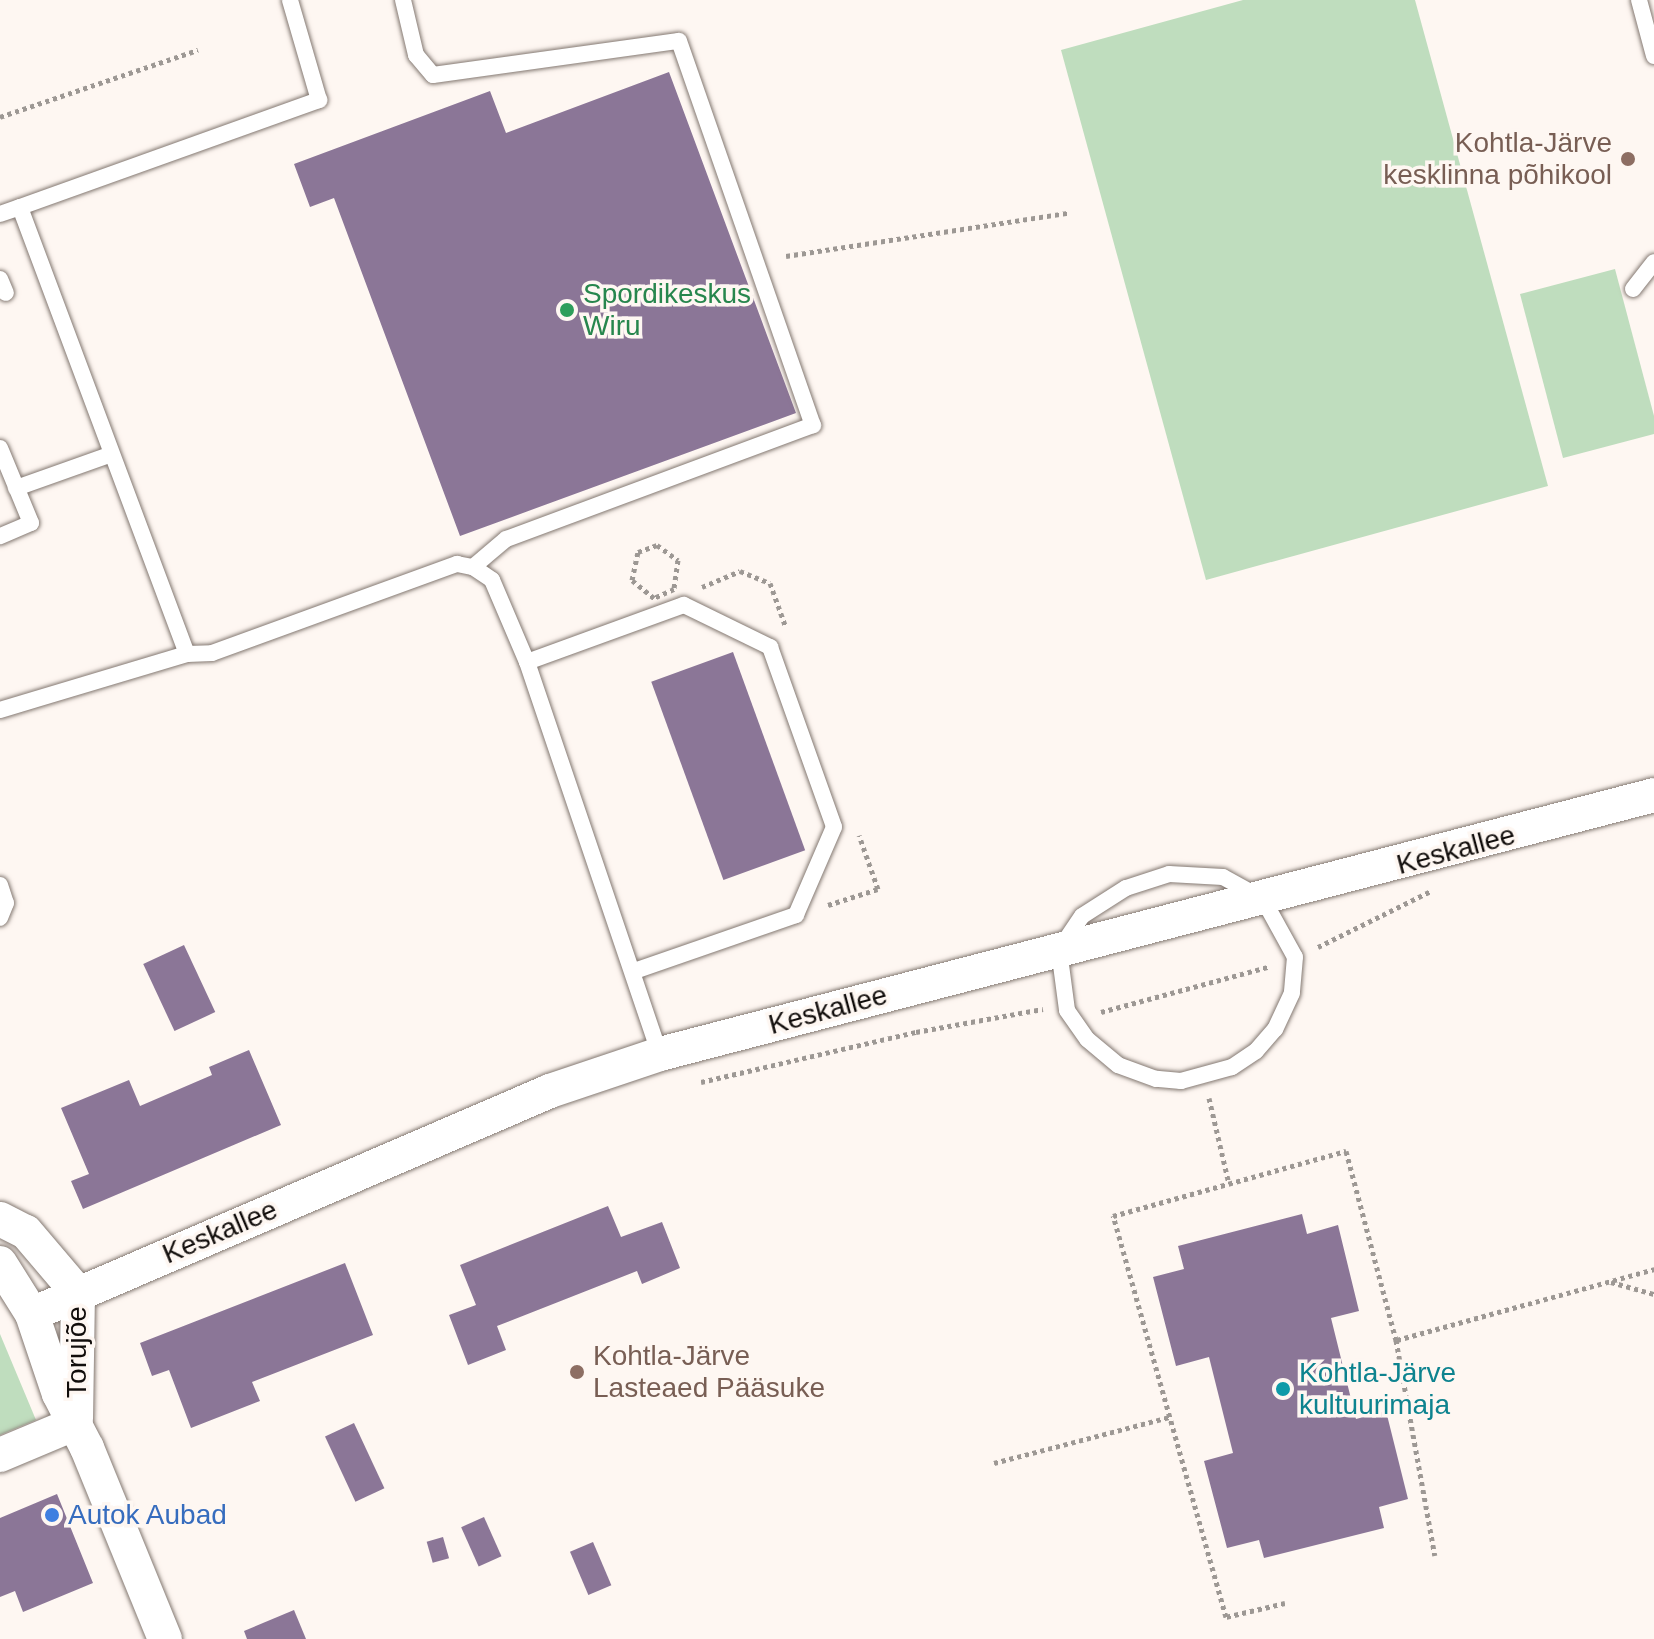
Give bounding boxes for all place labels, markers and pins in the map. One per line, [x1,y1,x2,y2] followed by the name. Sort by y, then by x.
[1383,126,1612,192] place label: Kohtla-Järve kesklinna põhikool
[1619,150,1637,168] marker: Kohtla-Järve kesklinna põhikool
[583,277,751,343] place label: Spordikeskus Wiru
[558,301,576,319] marker: Spordikeskus Wiru
[593,1339,825,1405] place label: Kohtla-Järve Lasteaed Pääsuke
[1299,1356,1456,1422] place label: Kohtla-Järve kultuurimaja
[568,1363,586,1381] marker: Kohtla-Järve Lasteaed Pääsuke
[1274,1380,1292,1398] marker: Kohtla-Järve kultuurimaja
[68,1498,228,1532] place label: Autok Aubad
[43,1506,61,1524] marker: Autok Aubad

